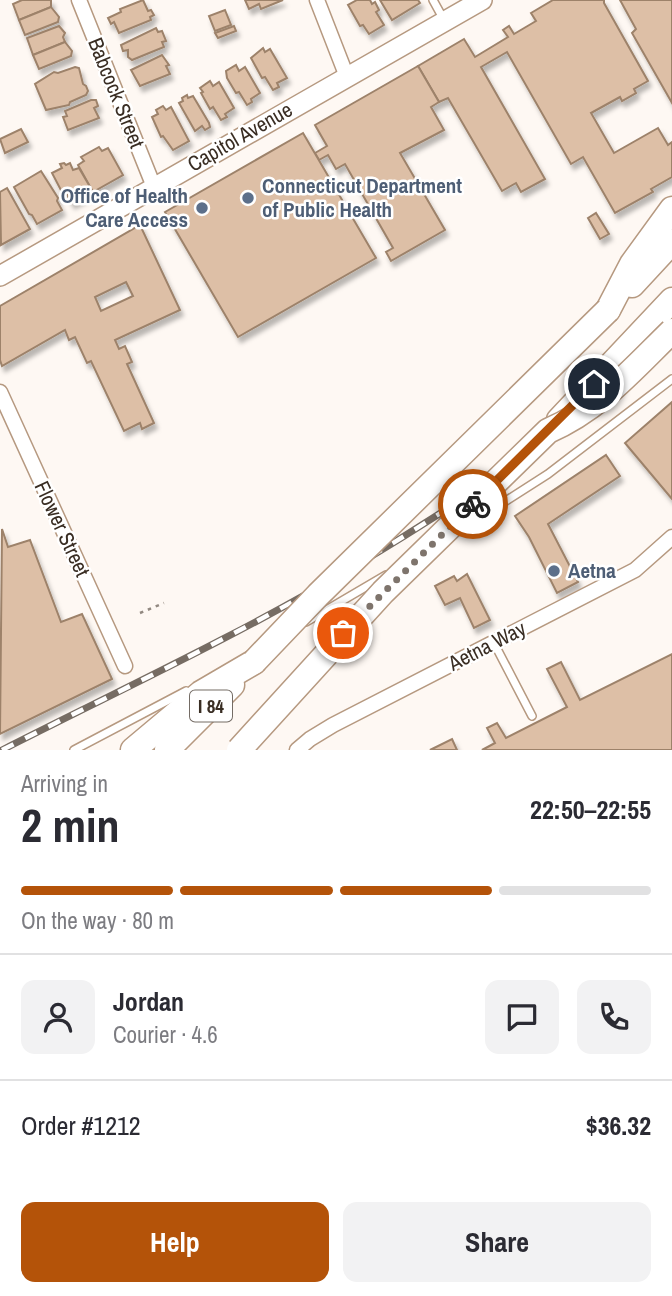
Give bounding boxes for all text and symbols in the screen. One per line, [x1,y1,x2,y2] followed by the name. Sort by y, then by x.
[81,33,152,153] street label: Babcock Street
[182,95,297,178] street label: Capitol Avenue
[262,171,462,224] place label: Connecticut Department of Public Health
[61,181,188,234] place label: Office of Health Care Access
[240,190,256,206] marker: Connecticut Department of Public Health
[194,200,210,216] marker: Office of Health Care Access
[564,354,624,414] pin
[575,365,613,403] icon: home
[438,469,508,539] courier
[28,476,97,582] street label: Flower Street
[454,485,492,523] icon: bike
[568,556,616,585] place label: Aetna
[546,563,562,579] marker: Aetna
[313,603,373,663] pin
[442,613,531,678] street label: Aetna Way
[324,614,362,652] icon: bag
[190,691,232,722] road number: I 84
[21,768,108,799] text: Arriving in
[530,792,651,827] text: 22:50–22:55
[21,794,120,856] text: 2 min
[21,905,174,936] text: On the way · 80 m
[21,980,95,1054] button: person
[485,980,559,1054] button: chat
[577,980,651,1054] button: phone
[113,984,184,1019] text: Jordan
[113,1019,218,1050] text: Courier · 4.6
[21,1108,141,1143] text: Order #1212
[586,1108,651,1143] text: $36.32
[21,1202,329,1282] button: Help
[343,1202,651,1282] button: Share

